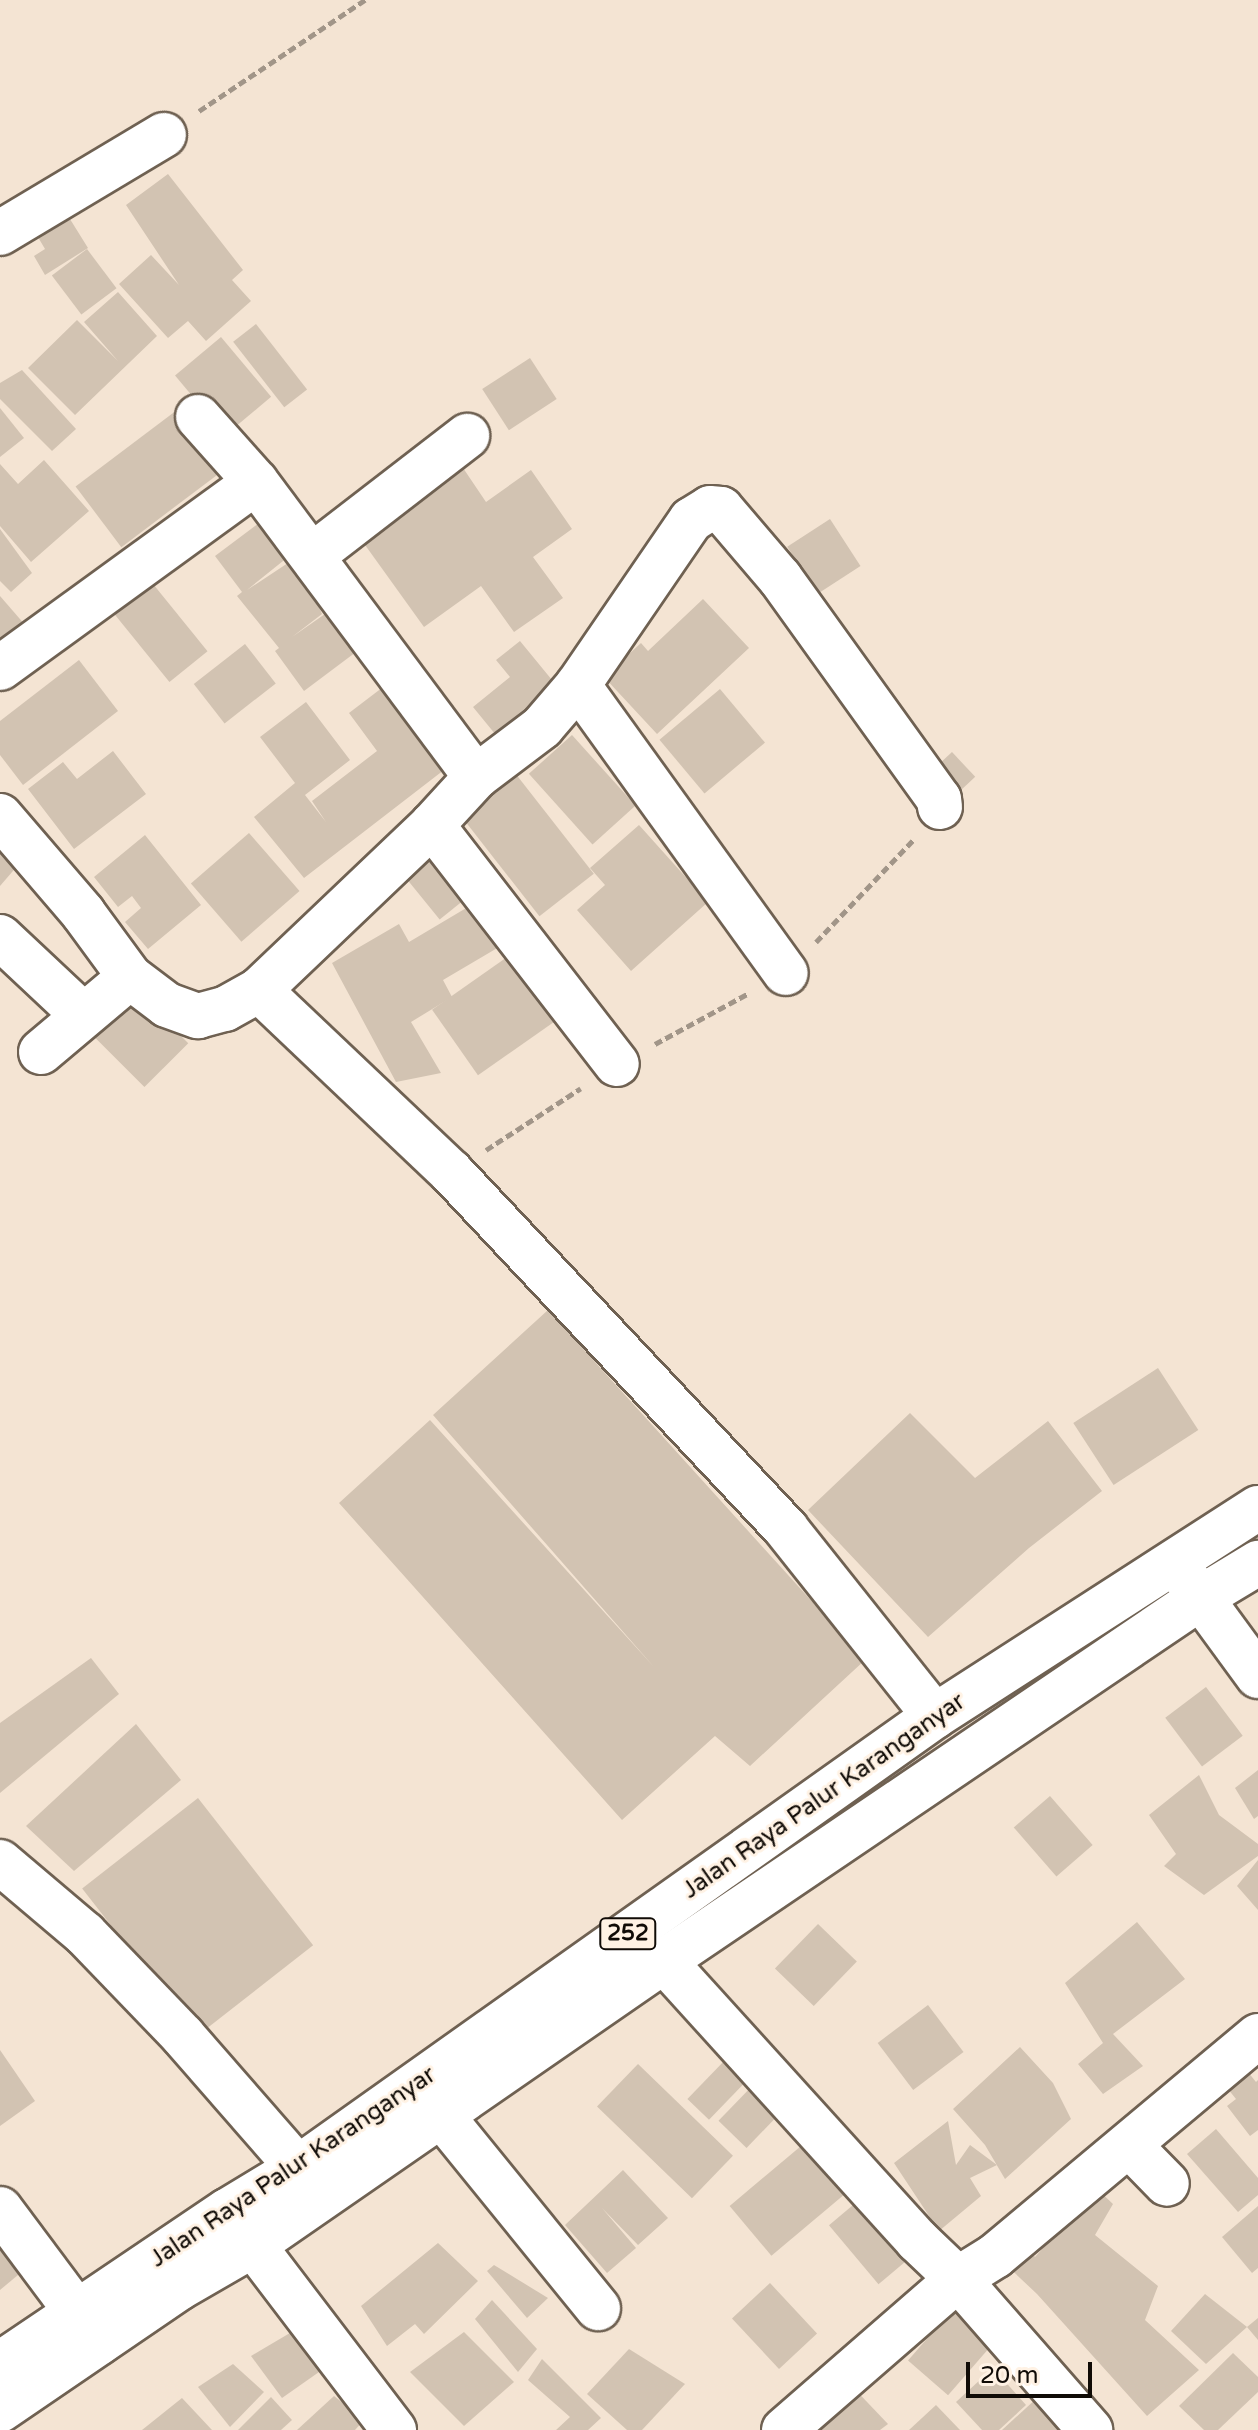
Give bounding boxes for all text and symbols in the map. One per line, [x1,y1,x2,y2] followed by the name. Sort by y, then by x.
[677,1687,971,1905] street label: Jalan Raya Palur Karanganyar
[598,1916,658,1952] road number: 252
[145,2061,441,2273] street label: Jalan Raya Palur Karanganyar
[970,2346,1096,2396] scale bar
[980,2361,1038,2390] text: 20 m

